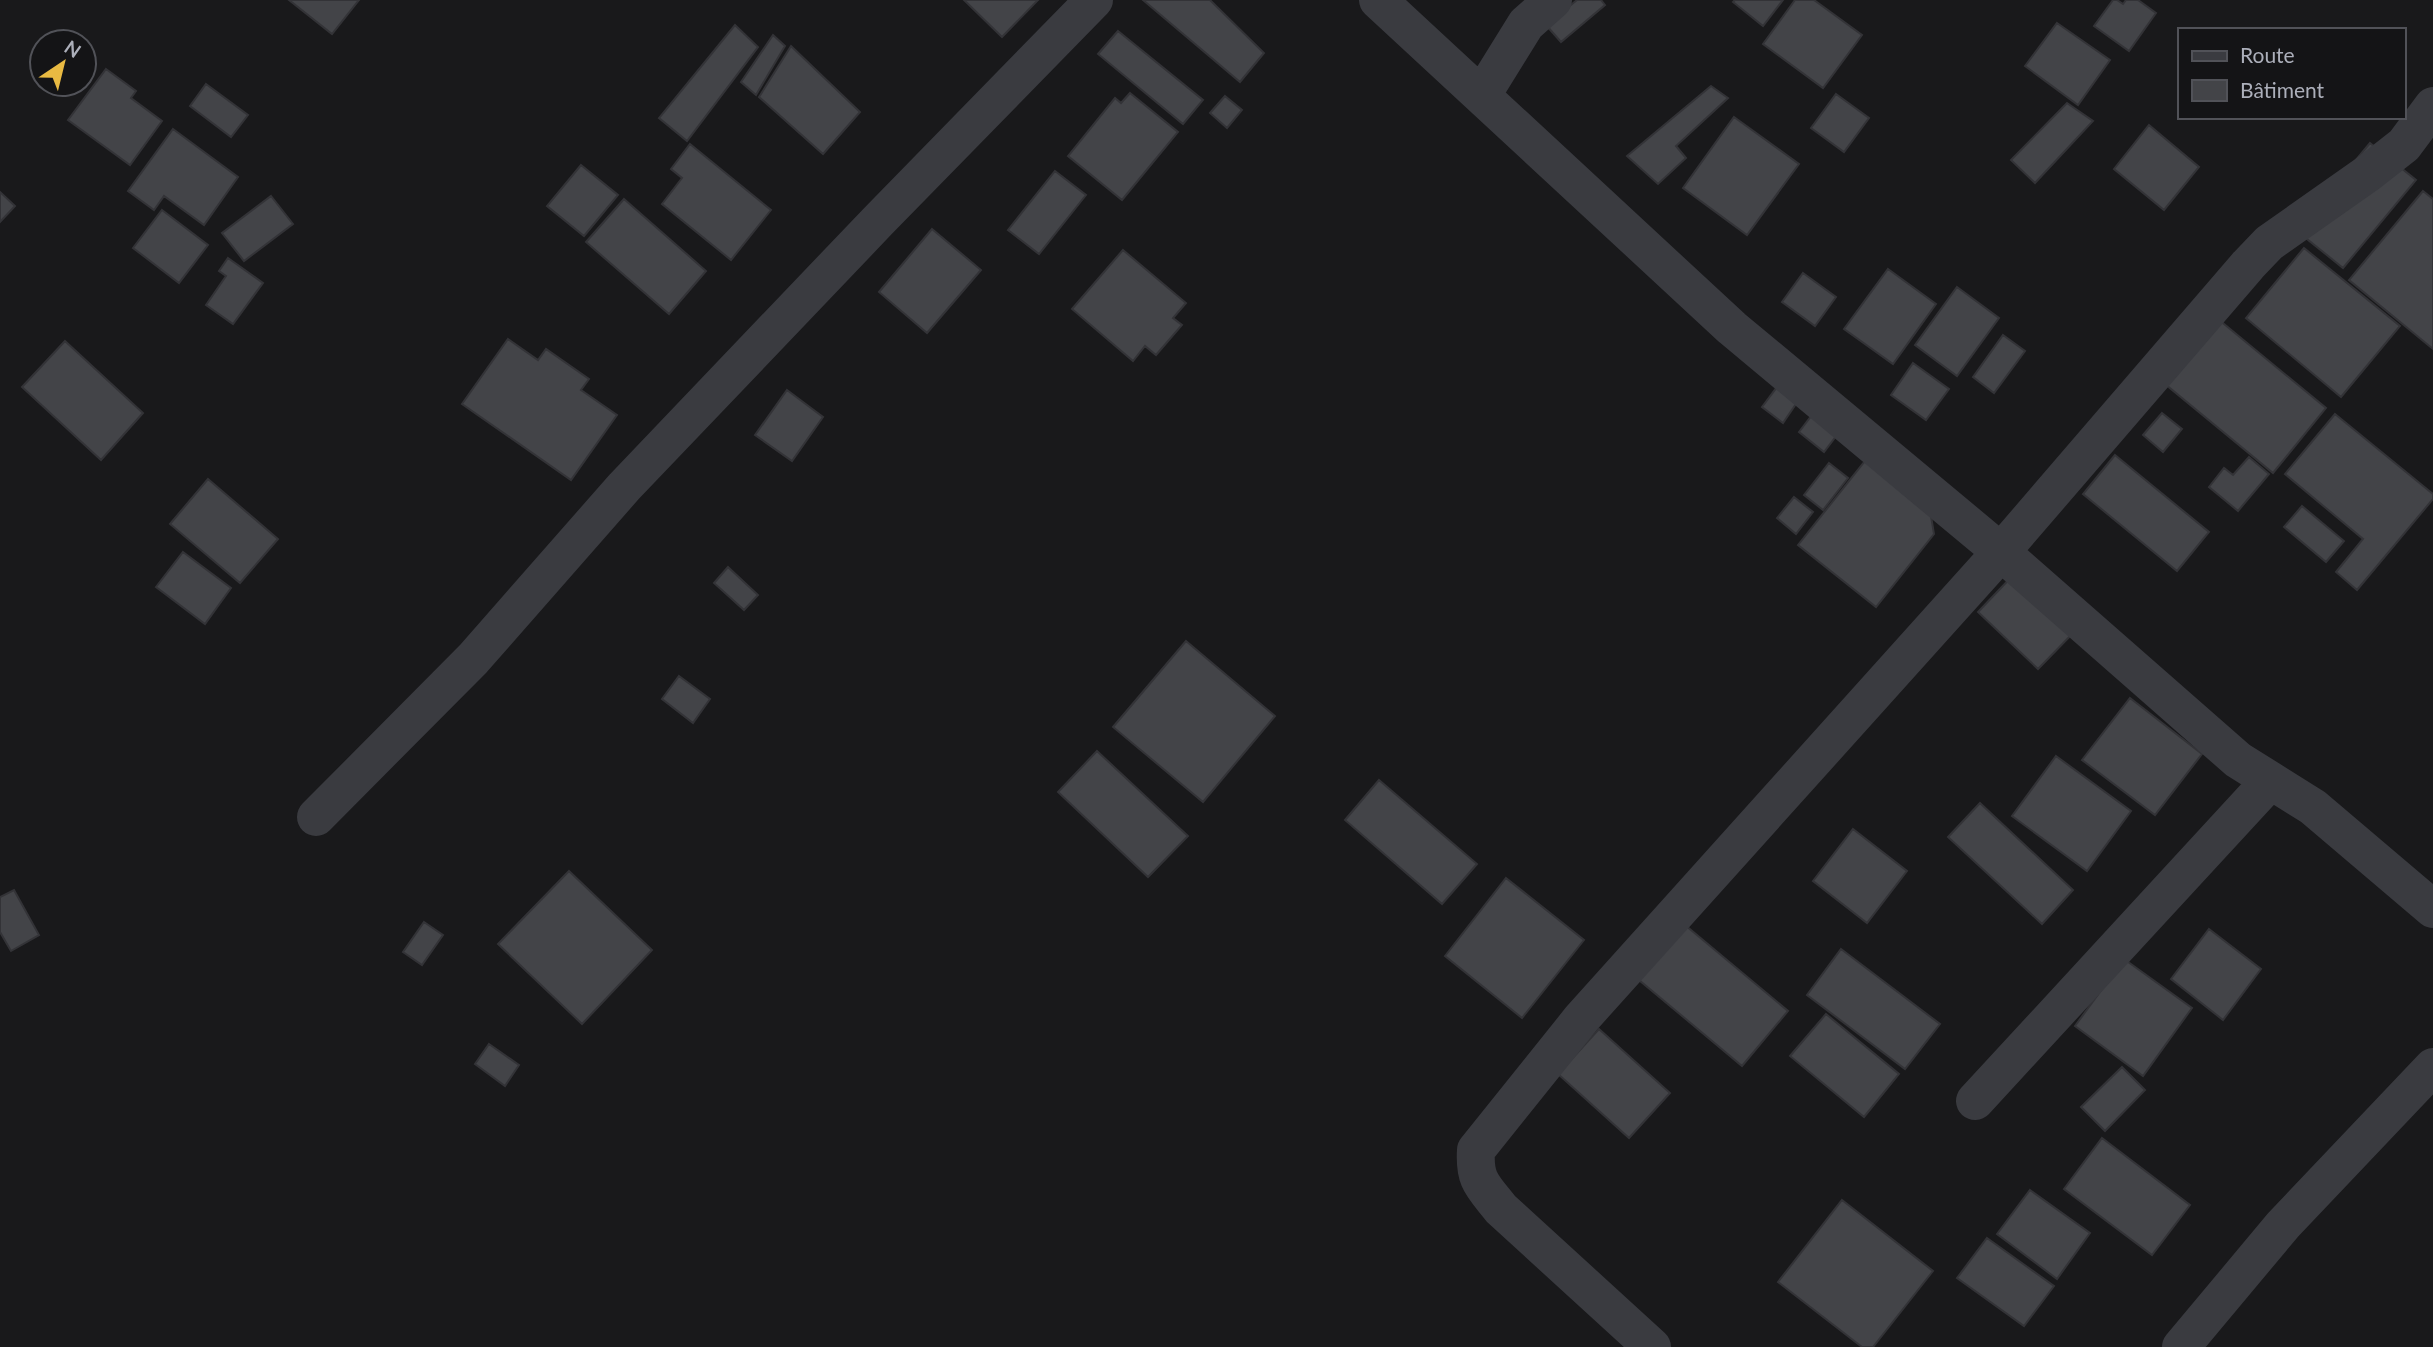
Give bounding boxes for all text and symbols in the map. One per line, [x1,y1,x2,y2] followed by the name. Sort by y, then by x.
[28,28,98,98] north arrow
[2178,28,2405,119] legend
[60,35,86,62] text: N
[2240,42,2295,67] text: Route
[2240,77,2325,102] text: Bâtiment

